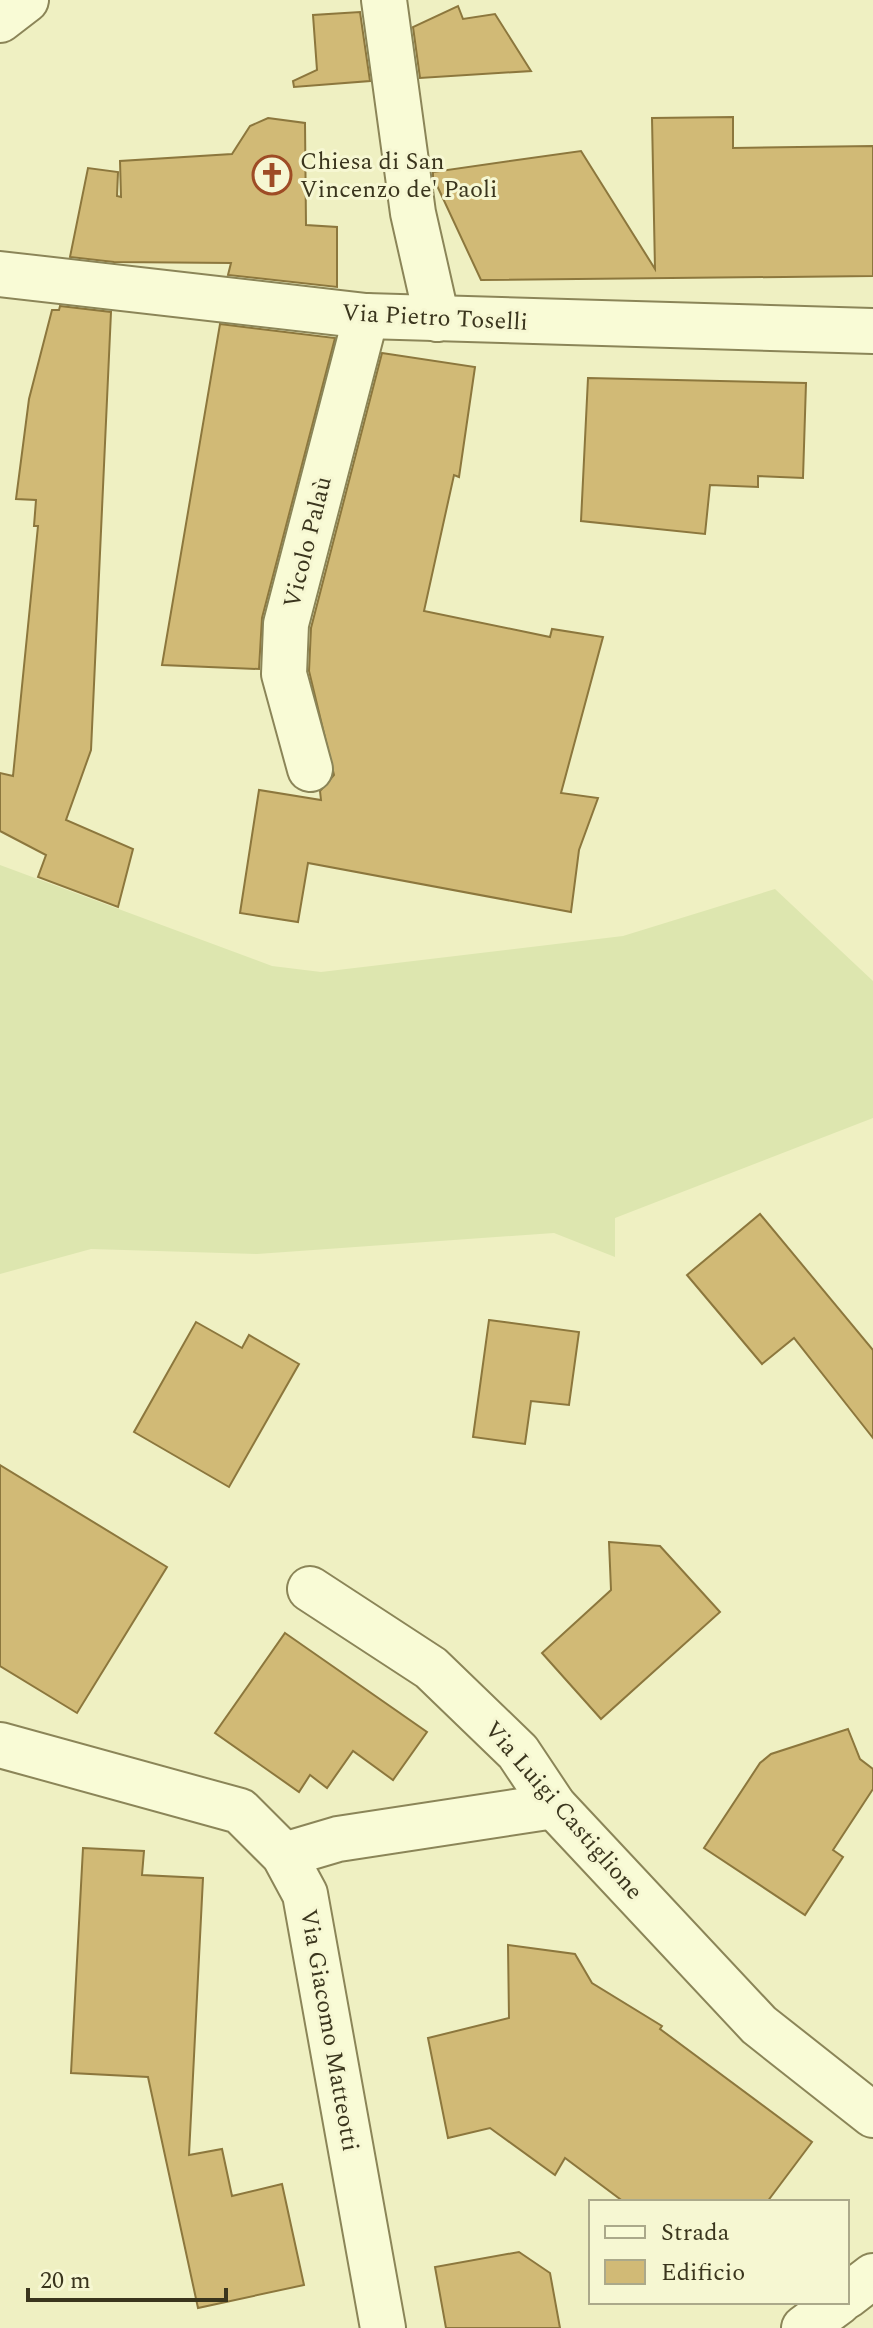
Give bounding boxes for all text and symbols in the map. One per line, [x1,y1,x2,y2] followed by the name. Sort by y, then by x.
[300,144,498,208] place label: Chiesa di San Vincenzo de' Paoli
[251,154,293,196] church icon: Chiesa di San Vincenzo de' Paoli
[341,295,529,341] street label: Via Pietro Toselli
[274,473,342,612] street label: Vicolo Palaù
[475,1713,651,1908] street label: Via Luigi Castiglione
[290,1906,368,2154] street label: Via Giacomo Matteotti
[589,2200,849,2304] legend
[661,2215,730,2251] text: Strada
[28,2252,226,2302] scale bar
[661,2255,745,2291] text: Edificio
[40,2263,91,2299] text: 20 m

